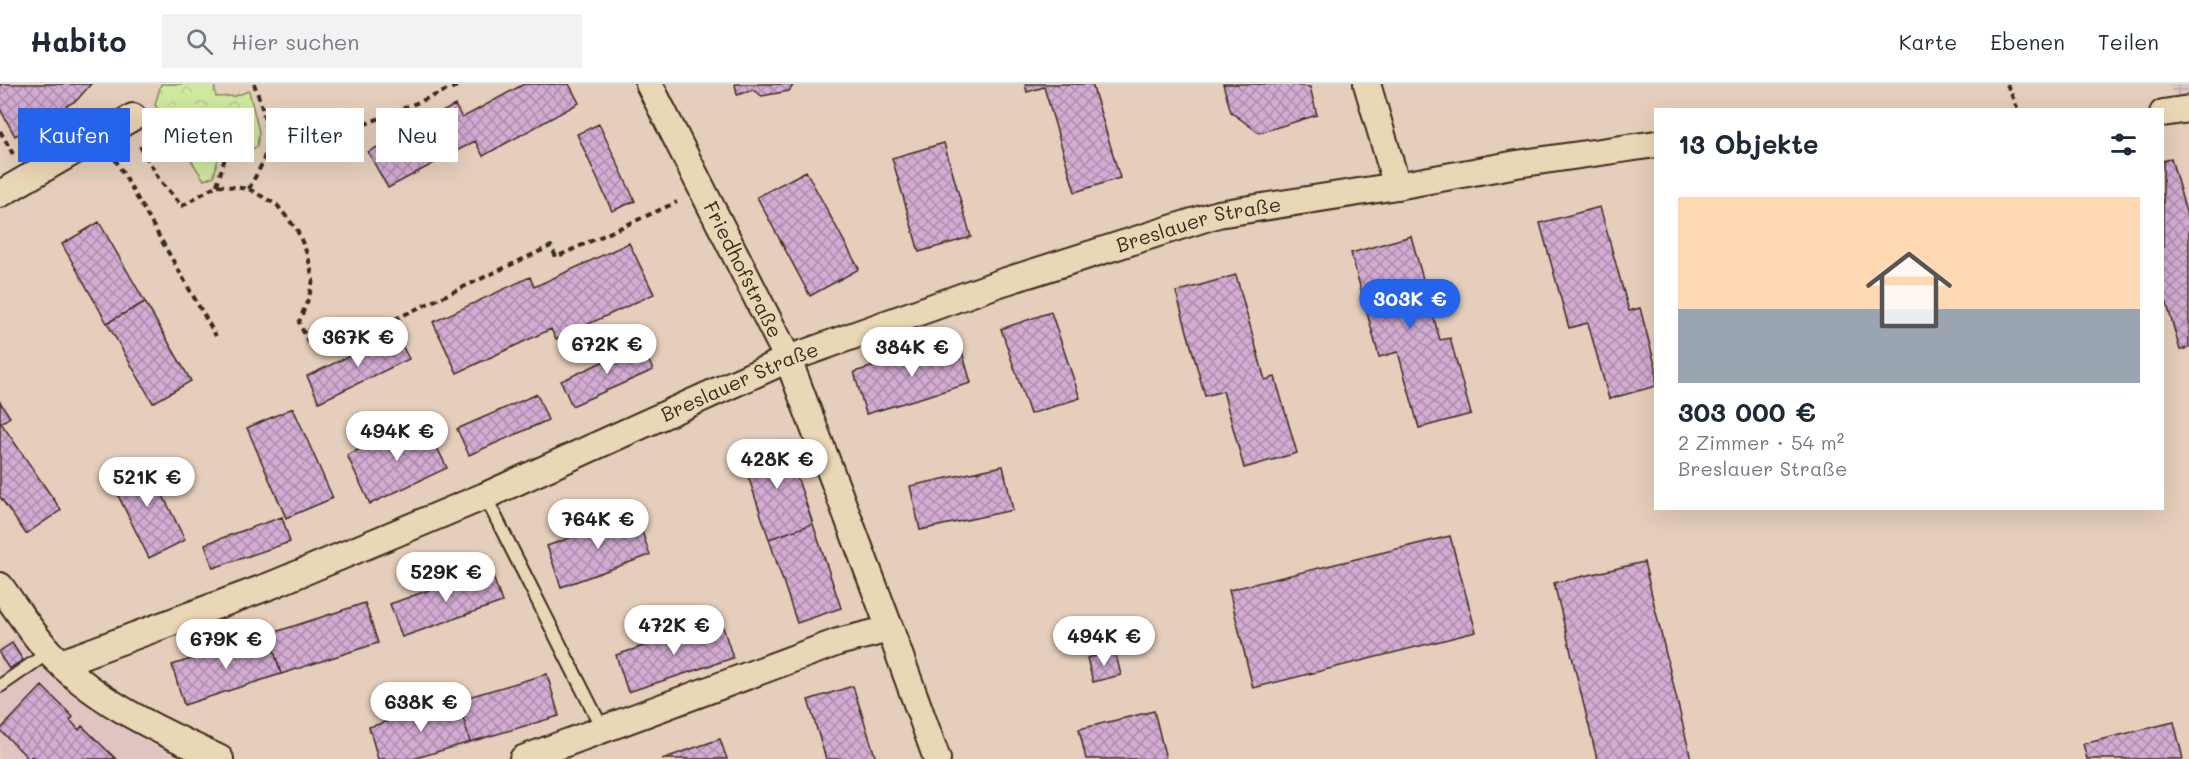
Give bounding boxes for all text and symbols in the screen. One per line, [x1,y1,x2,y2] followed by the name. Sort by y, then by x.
[162,14,582,68] search box
[30,23,126,59] text: Habito
[183,25,216,58] icon: search
[231,27,359,56] text: Hier suchen
[1899,28,1957,55] text: Karte
[1990,28,2065,55] text: Ebenen
[2098,28,2159,55] text: Teilen
[18,108,130,162] chip: Kaufen
[142,108,254,162] chip: Mieten
[266,108,364,162] chip: Filter
[376,108,458,162] chip: Neu
[1678,127,1818,161] text: 13 Objekte
[2107,128,2140,161] icon: filters
[1113,190,1283,257] street label: Breslauer Straße
[698,197,789,342] street label: Friedhofstraße
[1855,236,1963,344] icon: home
[1361,279,1459,330] pin: 303K €
[1373,285,1447,311] text: 303K €
[309,317,407,368] pin: 367K €
[322,323,394,349] text: 367K €
[558,324,656,375] pin: 672K €
[863,327,961,378] pin: 384K €
[572,330,643,356] text: 672K €
[875,333,949,359] text: 384K €
[656,335,822,427] street label: Breslauer Straße
[1678,395,1816,429] text: 303 000 €
[348,411,446,462] pin: 494K €
[360,417,434,443] text: 494K €
[1678,429,1844,455] text: 2 Zimmer · 54 m²
[728,439,826,490] pin: 428K €
[741,445,813,471] text: 428K €
[1678,455,1847,481] text: Breslauer Straße
[98,457,196,508] pin: 521K €
[113,463,181,489] text: 521K €
[549,499,647,550] pin: 764K €
[562,505,634,531] text: 764K €
[397,552,495,603] pin: 529K €
[410,558,482,584] text: 529K €
[625,605,723,656] pin: 472K €
[638,611,710,637] text: 472K €
[1055,616,1153,667] pin: 494K €
[177,619,275,670] pin: 679K €
[1067,622,1141,648] text: 494K €
[190,625,262,651] text: 679K €
[372,682,470,733] pin: 638K €
[384,688,458,714] text: 638K €

